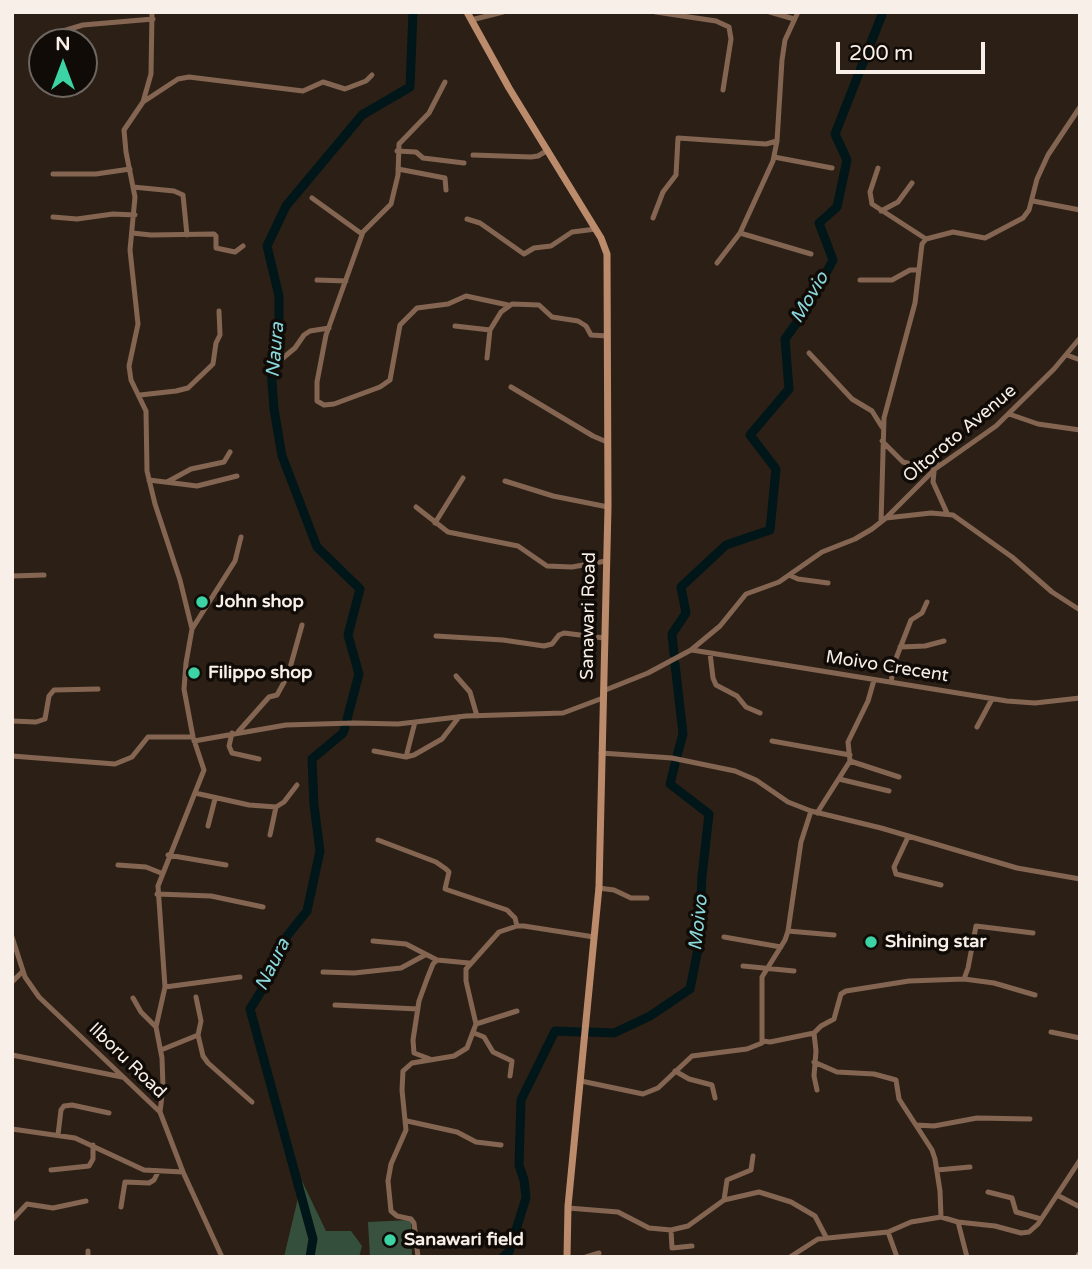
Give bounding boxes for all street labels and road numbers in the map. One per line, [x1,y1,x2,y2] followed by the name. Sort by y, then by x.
[899,380,1021,488] street label: Oltoroto Avenue
[577,552,601,680] street label: Sanawari Road
[824,647,950,687] street label: Moivo Crecent
[84,1019,170,1103] street label: Ilboru Road

